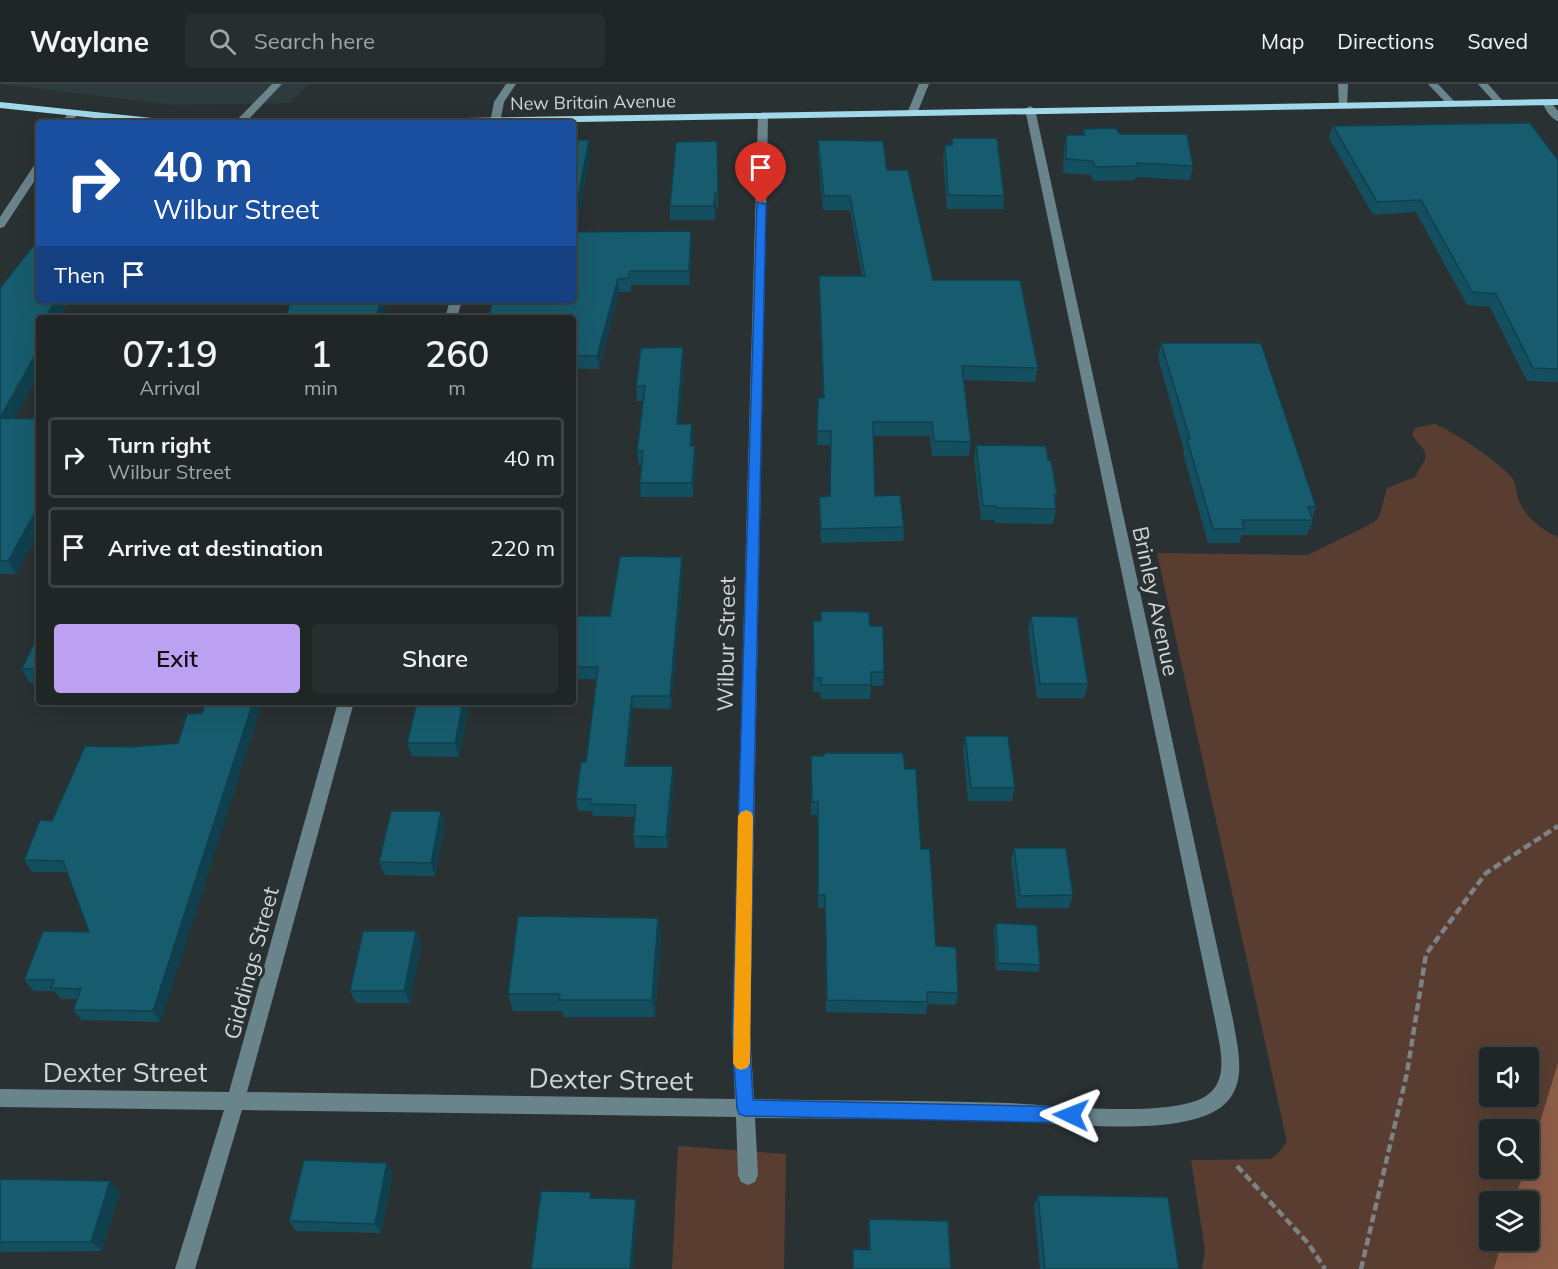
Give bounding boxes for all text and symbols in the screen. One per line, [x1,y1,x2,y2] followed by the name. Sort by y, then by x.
[185,14,605,68] search box
[30,24,149,59] text: Waylane
[206,25,239,58] icon: search
[254,27,375,55] text: Search here
[1261,28,1304,54] text: Map
[1337,28,1434,54] text: Directions
[1467,28,1528,54] text: Saved
[510,89,676,115] street label: New Britain Avenue
[153,140,253,193] text: 40 m
[735,142,786,204] pin
[54,144,132,222] icon: right
[744,151,777,184] icon: arrive
[153,192,319,226] text: Wilbur Street
[117,258,150,291] icon: arrive
[54,261,105,289] text: Then
[123,331,217,376] text: 07:19
[310,331,332,376] text: 1
[425,331,489,376] text: 260
[139,375,201,400] text: Arrival
[304,375,338,400] text: min
[448,375,466,400] text: m
[108,431,211,459] text: Turn right
[57,441,90,474] icon: right
[504,444,555,472] text: 40 m
[108,459,231,484] text: Wilbur Street
[1126,524,1186,678] street label: Brinley Avenue
[57,531,90,564] icon: arrive
[108,534,323,562] text: Arrive at destination
[490,534,555,562] text: 220 m
[711,576,741,712] street label: Wilbur Street
[54,624,300,693] button: Exit
[312,624,558,693] button: Share
[217,883,285,1042] street label: Giddings Street
[1479,1047,1539,1251] map controls
[1479,1047,1539,1107] button: sound
[43,1055,207,1089] street label: Dexter Street
[528,1061,694,1097] street label: Dexter Street
[1039,1083,1103,1147] position arrow
[1479,1119,1539,1179] button: search
[1479,1191,1539,1251] button: layers

